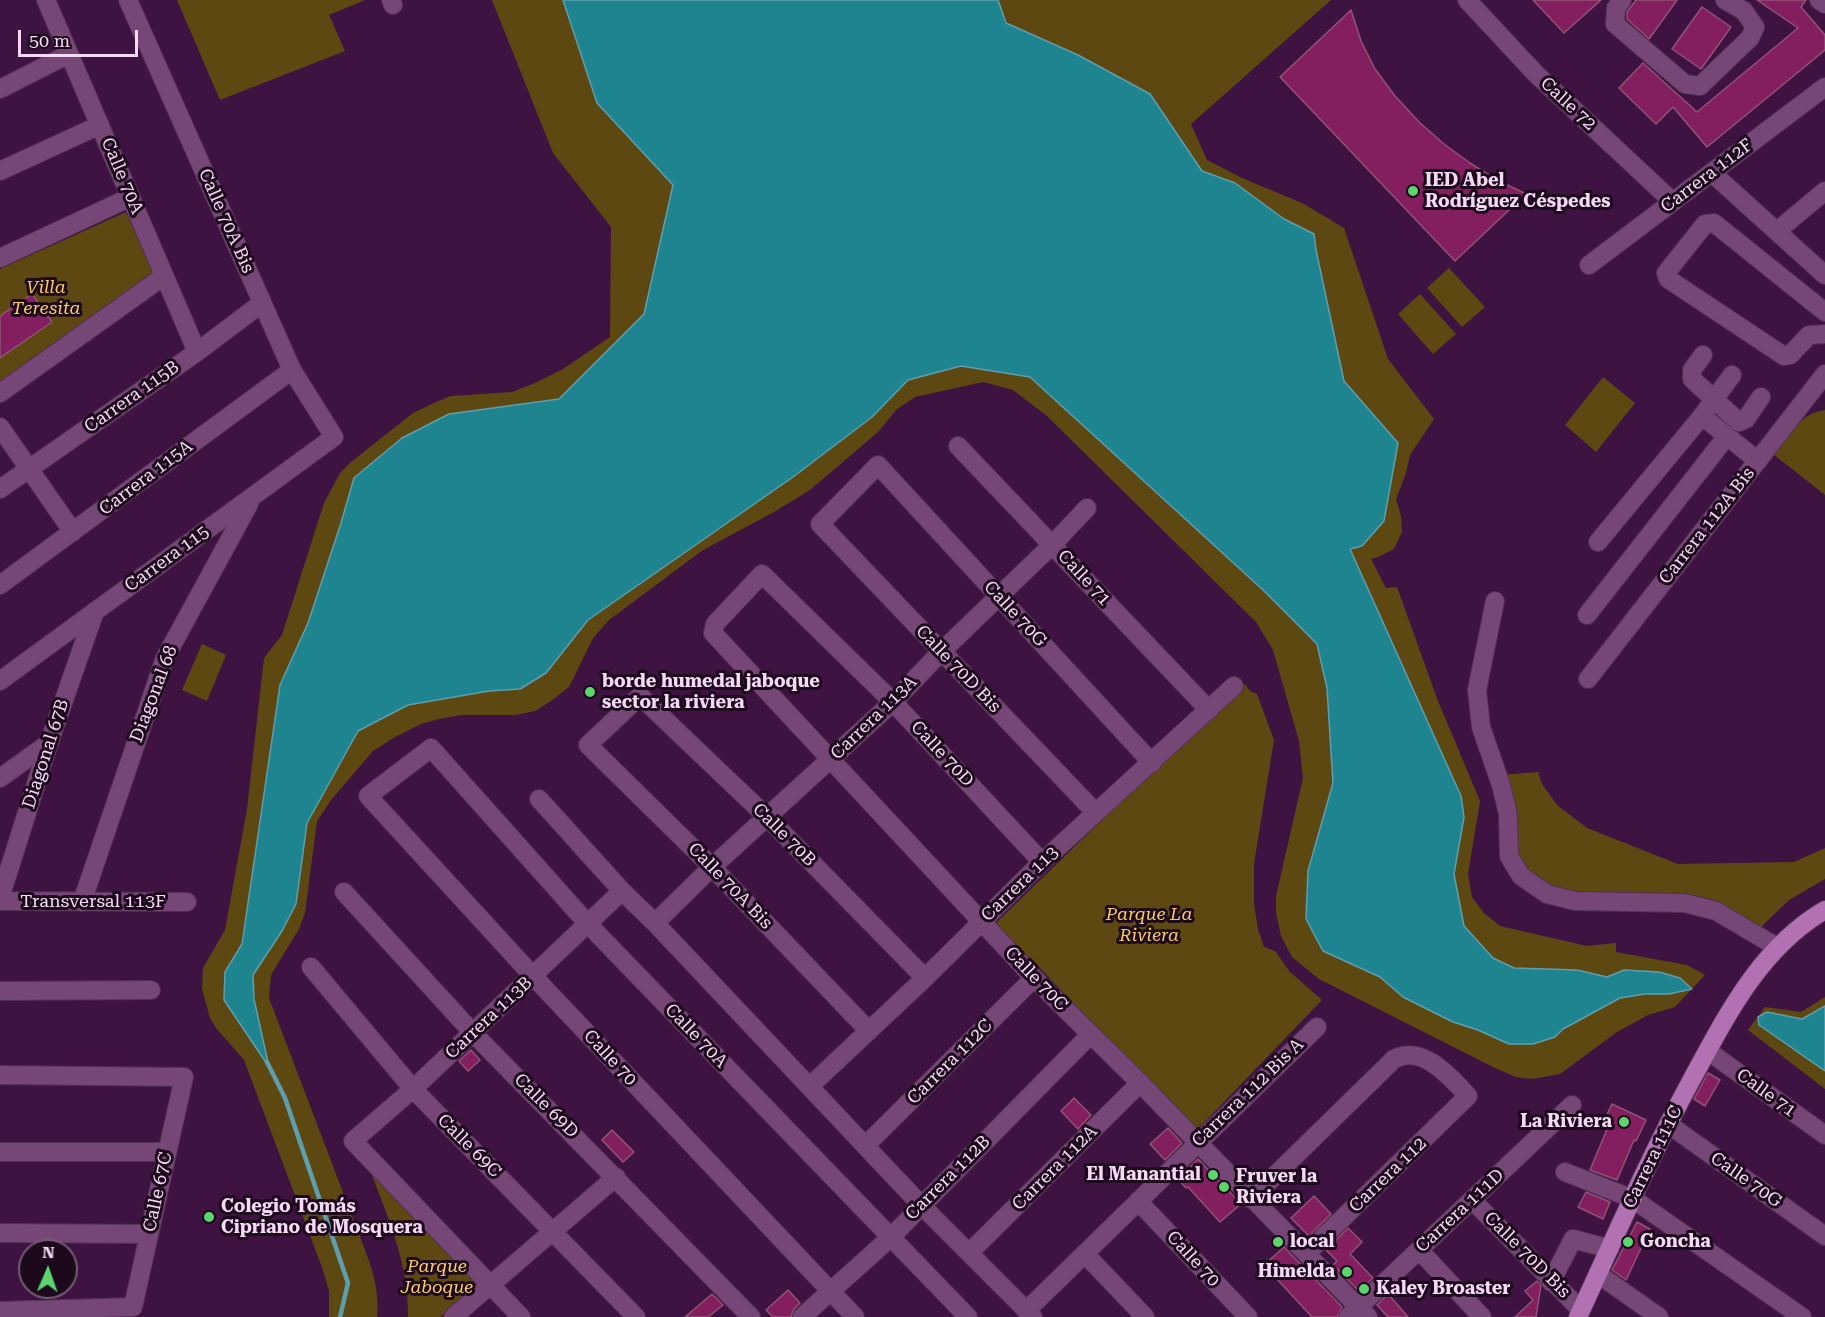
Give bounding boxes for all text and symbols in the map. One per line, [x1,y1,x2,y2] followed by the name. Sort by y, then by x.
[21,18,141,56] scale bar
[29,30,70,51] text: 50 m
[1536,73,1600,135] street label: Calle 72
[1657,134,1757,218] street label: Carrera 112F
[96,135,148,217] street label: Calle 70A
[193,165,259,277] street label: Calle 70A Bis
[1425,170,1611,213] place label: IED Abel Rodríguez Céspedes
[1406,184,1420,198] marker: IED Abel Rodríguez Céspedes
[12,277,80,320] park label: Villa Teresita
[80,356,184,438] street label: Carrera 115B
[95,436,197,520] street label: Carrera 115A
[1655,463,1759,589] street label: Carrera 112A Bis
[121,521,213,597] street label: Carrera 115
[1053,546,1115,610] street label: Calle 71
[979,577,1051,651] street label: Calle 70G
[911,621,1005,717] street label: Calle 70D Bis
[126,643,182,745] street label: Diagonal 68
[602,671,820,714] place label: borde humedal jaboque sector la riviera
[826,672,922,764] street label: Carrera 113A
[583,685,597,699] marker: borde humedal jaboque sector la riviera
[18,696,74,812] street label: Diagonal 67B
[906,717,978,791] street label: Calle 70D
[748,799,820,871] street label: Calle 70B
[683,838,777,934] street label: Calle 70A Bis
[977,842,1063,926] street label: Carrera 113
[20,891,166,913] street label: Transversal 113F
[1106,904,1192,946] park label: Parque La Riviera
[1000,942,1072,1016] street label: Calle 70C
[441,972,537,1064] street label: Carrera 113B
[660,999,732,1073] street label: Calle 70A
[903,1015,997,1109] street label: Carrera 112C
[579,1026,641,1090] street label: Calle 70
[1188,1034,1308,1152] street label: Carrera 112 Bis A
[1732,1064,1800,1122] street label: Calle 71
[509,1069,583,1143] street label: Calle 69D
[1619,1102,1687,1212] street label: Carrera 111C
[433,1110,505,1182] street label: Calle 69C
[1520,1111,1612,1133] place label: La Riviera
[1617,1115,1631,1129] marker: La Riviera
[1008,1121,1102,1215] street label: Carrera 112A
[901,1131,995,1225] street label: Carrera 112B
[1345,1133,1431,1217] street label: Carrera 112
[1706,1148,1786,1212] street label: Calle 70G
[139,1150,177,1234] street label: Calle 67C
[1086,1164,1201,1186] place label: El Manantial
[1411,1165,1509,1257] street label: Carrera 111D
[1236,1166,1317,1208] place label: Fruver la Riviera
[1206,1168,1220,1182] marker: El Manantial
[1217,1180,1231,1194] marker: Fruver la Riviera
[221,1196,423,1238] place label: Colegio Tomás Cipriano de Mosquera
[1479,1207,1575,1303] street label: Calle 70D Bis
[202,1210,216,1224] marker: Colegio Tomás Cipriano de Mosquera
[1162,1227,1224,1291] street label: Calle 70
[1290,1231,1334,1253] place label: local
[1640,1231,1711,1253] place label: Goncha
[1271,1235,1285,1249] marker: local
[1621,1235,1635,1249] marker: Goncha
[18,1239,78,1299] north arrow
[42,1243,55,1262] text: N
[401,1256,473,1298] park label: Parque Jaboque
[1258,1261,1335,1283] place label: Himelda
[1340,1265,1354,1279] marker: Himelda
[1376,1278,1511,1300] place label: Kaley Broaster
[1357,1282,1371,1296] marker: Kaley Broaster

